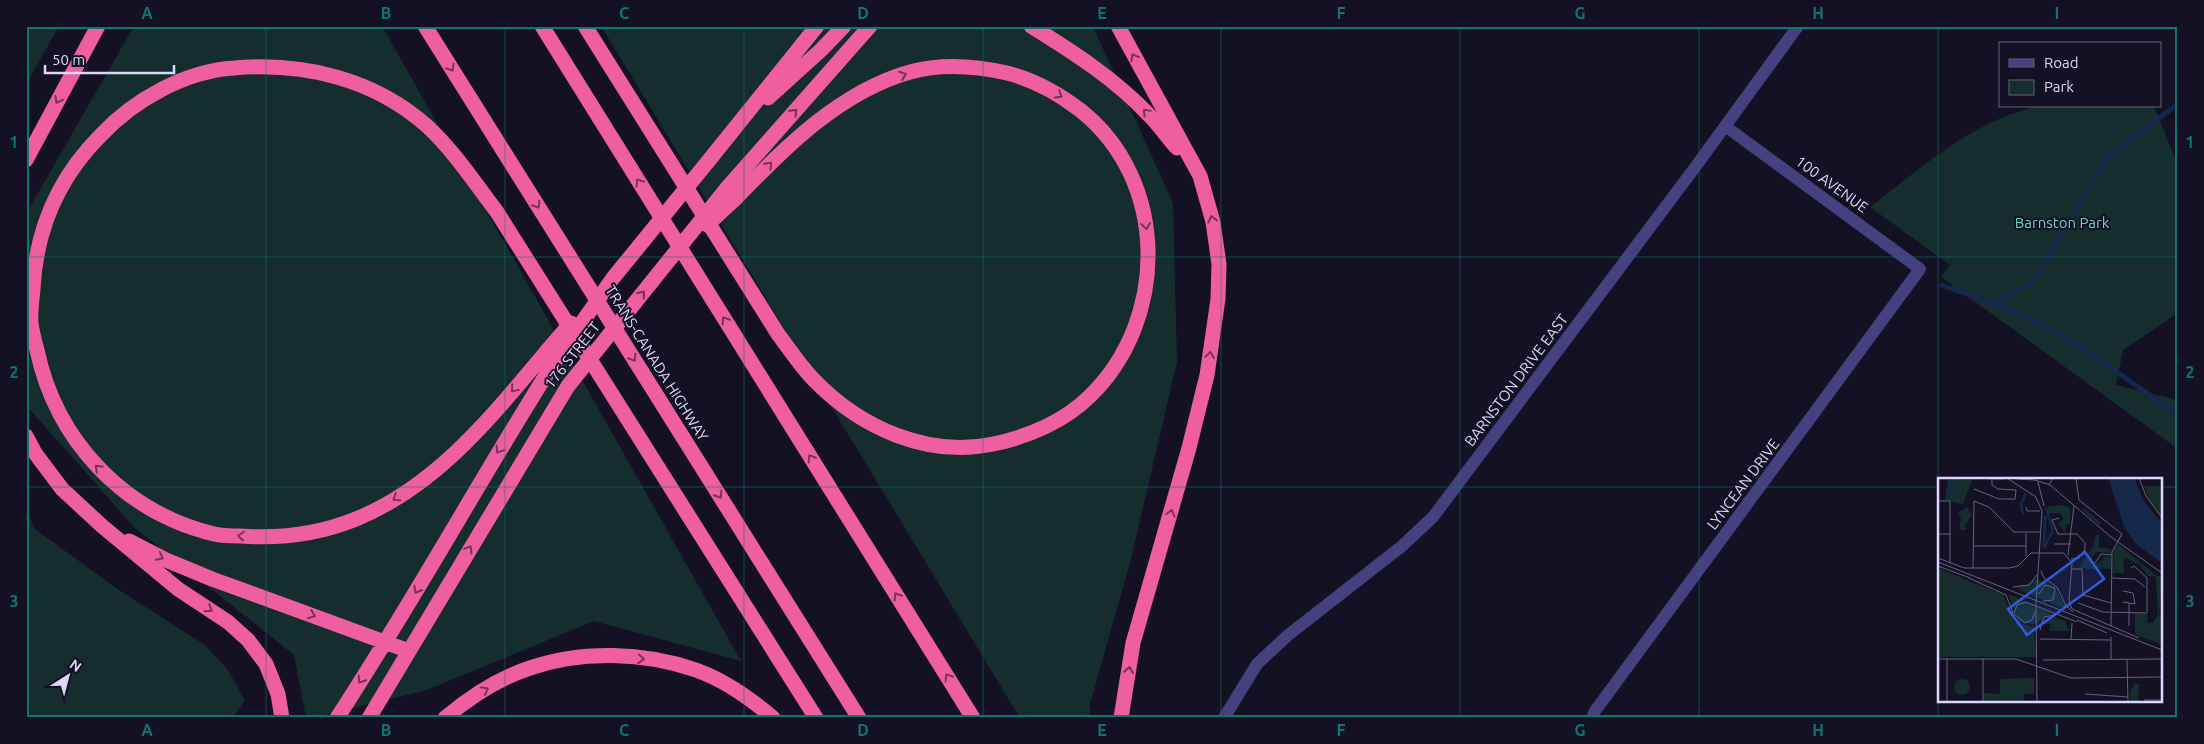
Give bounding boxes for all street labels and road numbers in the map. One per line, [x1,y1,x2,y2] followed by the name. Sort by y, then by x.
[1793,152,1871,216] street label: 100 AVENUE
[602,282,712,444] street label: TRANS-CANADA HIGHWAY
[1461,310,1572,449] street label: BARNSTON DRIVE EAST
[541,318,604,392] street label: 176 STREET
[1703,435,1783,533] street label: LYNCEAN DRIVE

